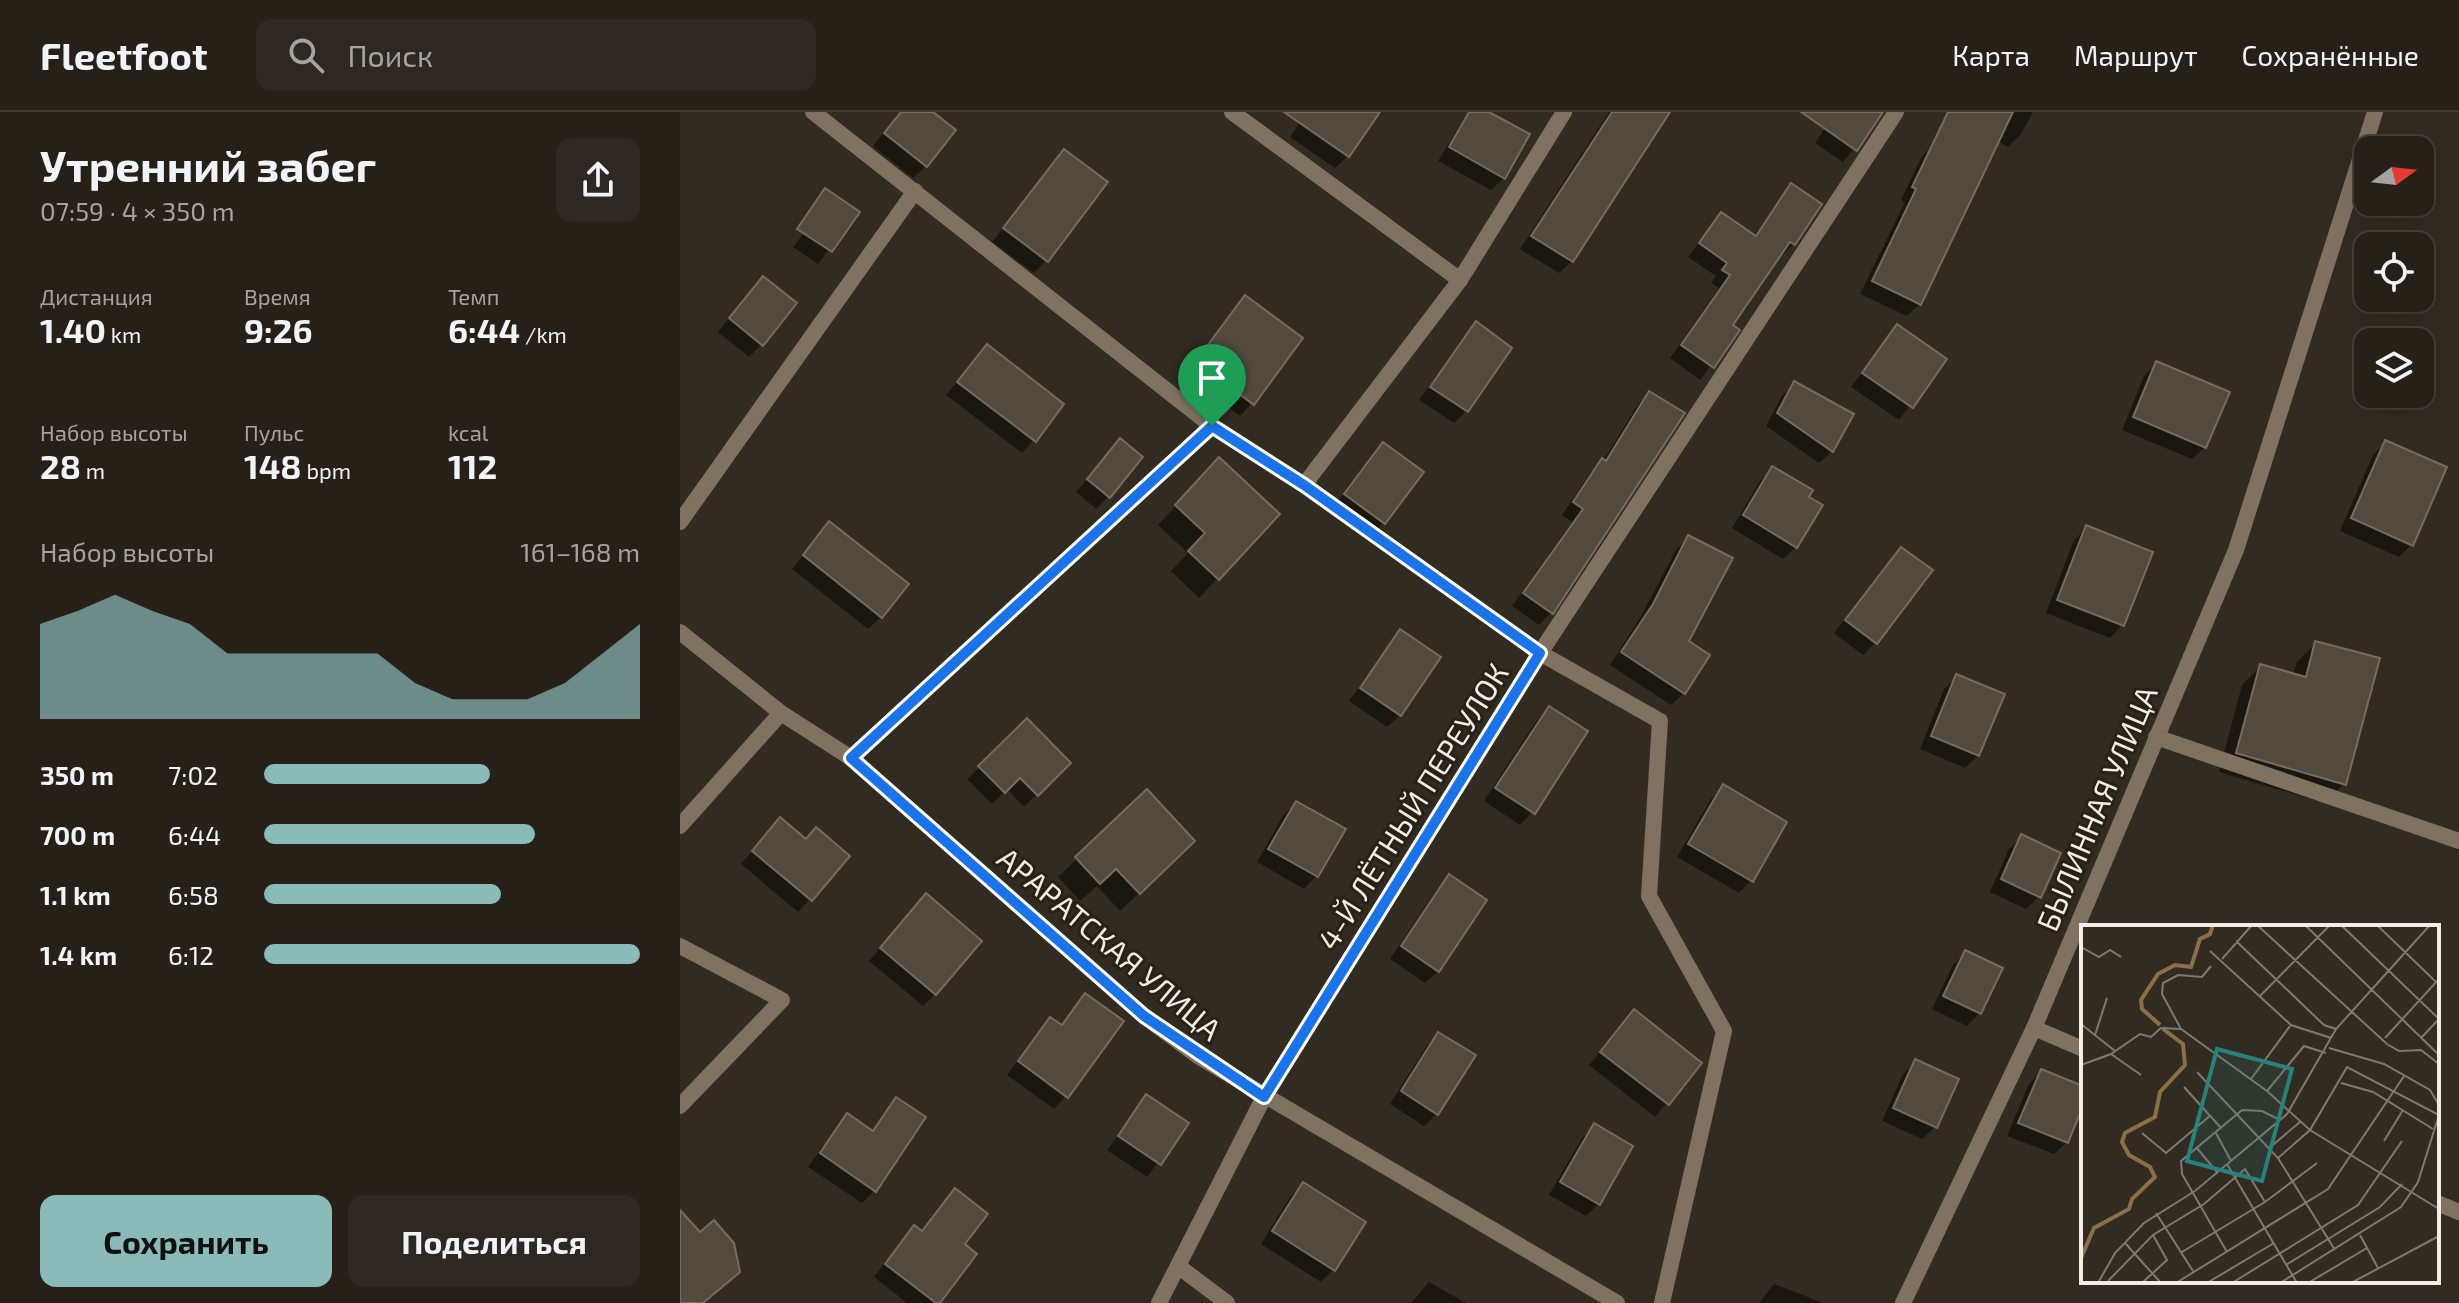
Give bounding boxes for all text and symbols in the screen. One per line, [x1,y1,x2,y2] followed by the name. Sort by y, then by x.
[256,19,816,91] search box
[40,32,208,78] text: Fleetfoot
[284,33,328,77] icon: search
[348,37,433,73] text: Поиск
[1952,38,2030,72] text: Карта
[2074,38,2198,72] text: Маршрут
[2242,38,2419,72] text: Сохранённые
[2354,136,2434,216] north arrow
[2354,136,2434,408] map controls
[40,138,376,191] text: Утренний забег
[556,138,640,222] button: share
[40,195,234,226] text: 07:59 · 4 × 350 m
[2354,232,2434,312] button: locate
[40,283,153,309] text: Дистанция
[244,283,311,309] text: Время
[448,283,499,309] text: Темп
[40,309,106,350] text: 1.40
[244,309,313,350] text: 9:26
[448,309,520,350] text: 6:44
[106,321,141,347] text: km
[520,321,567,347] text: /km
[2354,328,2434,408] button: layers
[1178,344,1246,426] pin
[1190,356,1234,400] icon: arrive
[40,419,188,445] text: Набор высоты
[244,419,304,445] text: Пульс
[448,419,488,445] text: kcal
[40,445,81,486] text: 28
[244,445,302,486] text: 148
[448,445,497,486] text: 112
[81,457,105,483] text: m
[302,457,351,483] text: bpm
[40,536,214,567] text: Набор высоты
[520,536,640,567] text: 161–168 m
[1309,656,1515,956] street label: 4-Й ЛЁТНЫЙ ПЕРЕУЛОК
[2028,680,2164,936] street label: БЫЛИННАЯ УЛИЦА
[40,759,114,790] text: 350 m
[168,759,218,790] text: 7:02
[40,819,115,850] text: 700 m
[168,819,221,850] text: 6:44
[991,839,1229,1047] street label: АРАРАТСКАЯ УЛИЦА
[40,879,111,910] text: 1.1 km
[168,879,219,910] text: 6:58
[2081,925,2439,1283] inset map
[40,939,117,970] text: 1.4 km
[168,939,214,970] text: 6:12
[40,1195,332,1287] button: Сохранить
[348,1195,640,1287] button: Поделиться

